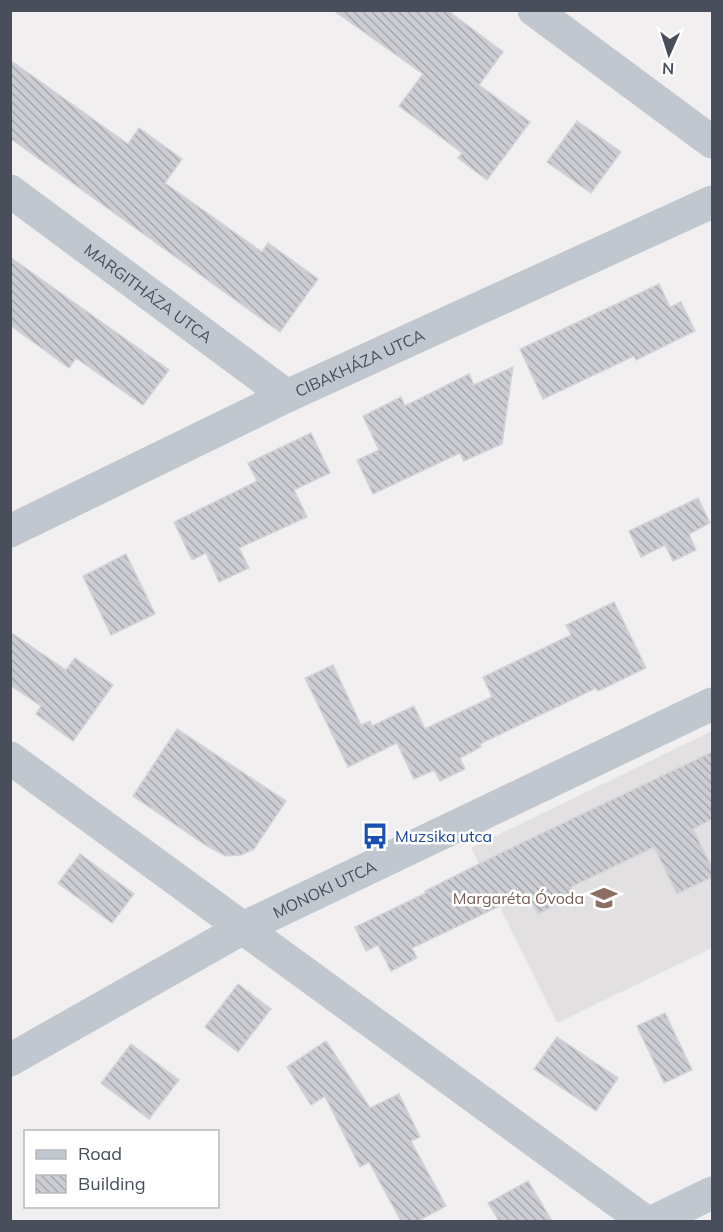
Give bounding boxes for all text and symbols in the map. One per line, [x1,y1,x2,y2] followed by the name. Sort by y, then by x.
[639,24,699,84] north arrow
[662,59,675,79] text: N
[80,239,216,347] street label: MARGITHÁZA UTCA
[292,325,428,401] street label: CIBAKHÁZA UTCA
[360,821,390,851] bus stop icon: Muzsika utca
[395,826,492,846] place label: Muzsika utca
[270,856,379,922] street label: MONOKI UTCA
[589,883,619,913] school or university icon: Margaréta Óvoda
[453,888,584,908] place label: Margaréta Óvoda
[24,1130,219,1208] legend
[78,1142,122,1165] text: Road
[78,1172,146,1195] text: Building

